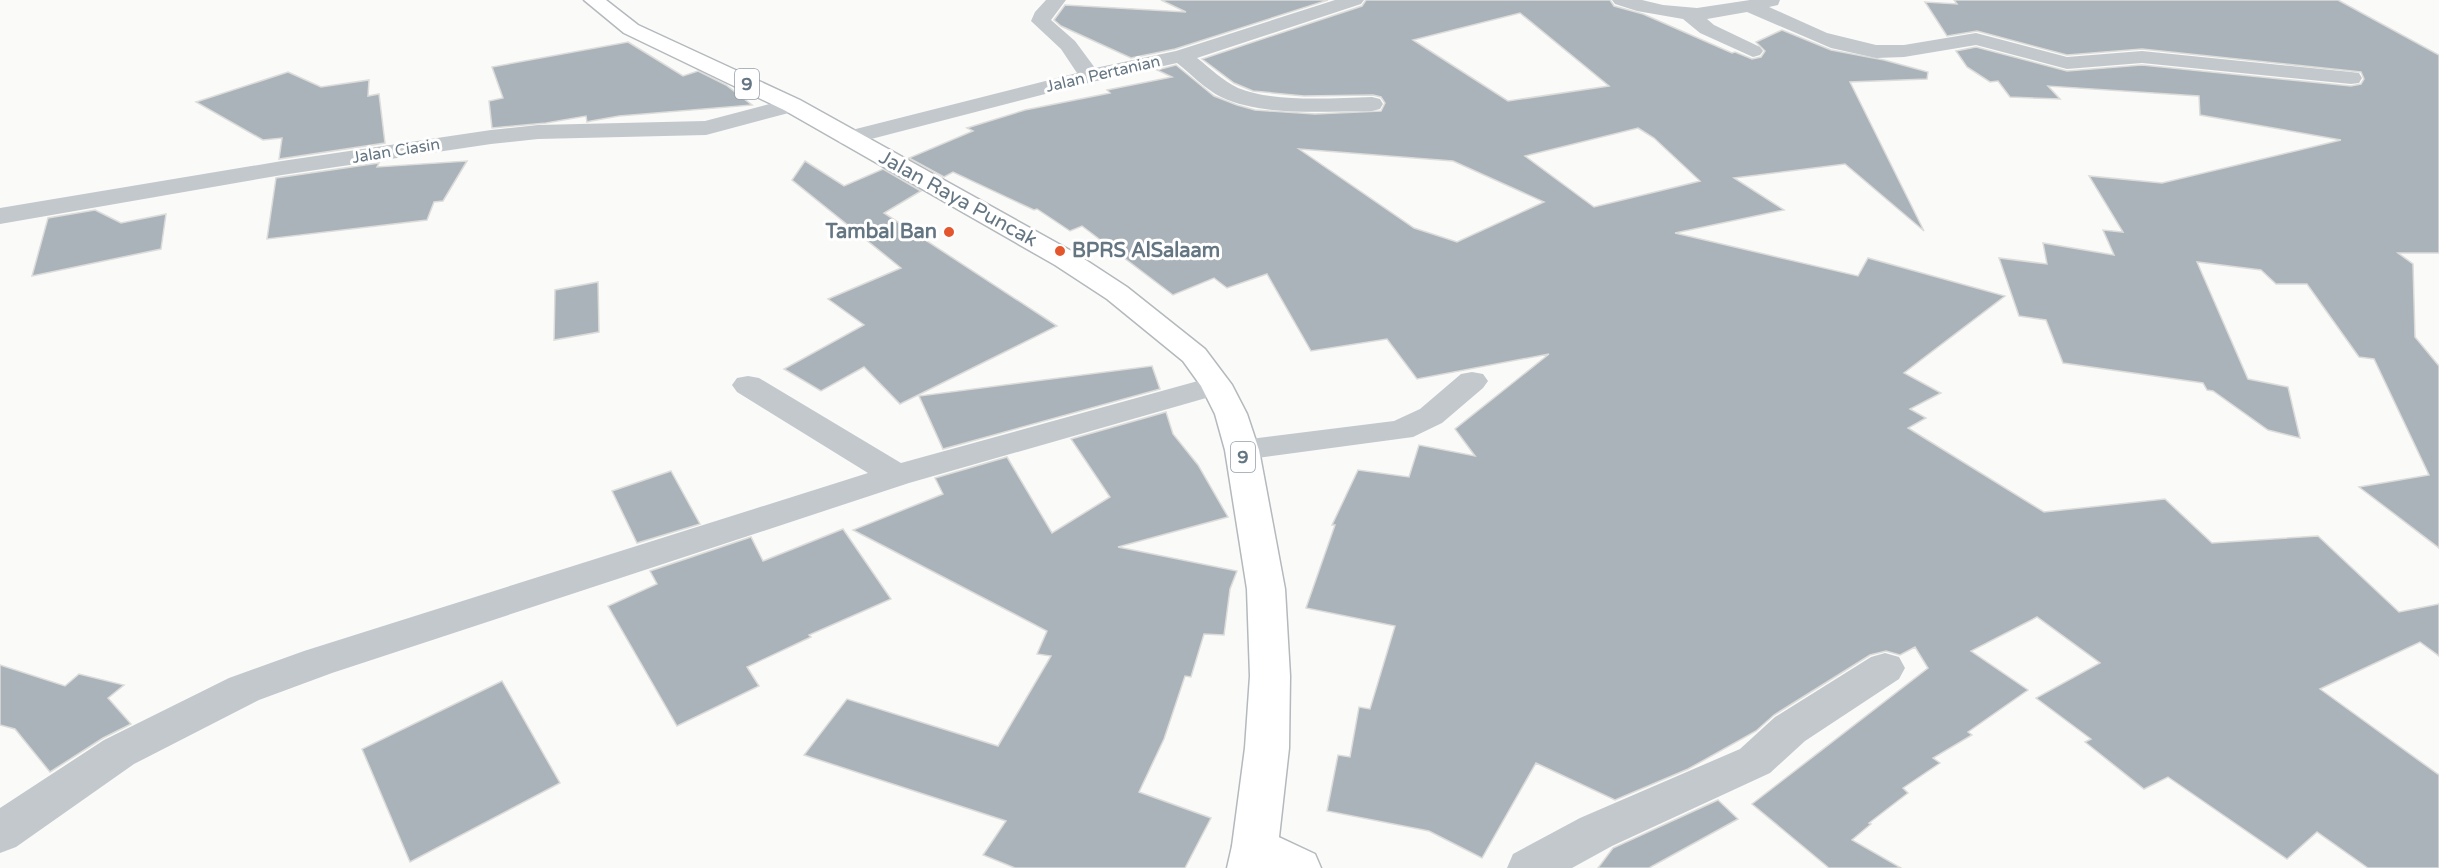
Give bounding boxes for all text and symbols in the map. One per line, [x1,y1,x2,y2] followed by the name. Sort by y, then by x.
[1044,51,1162,97] street label: Jalan Pertanian
[735,69,759,99] road number: 9
[351,134,441,168] street label: Jalan Ciasin
[875,146,1041,252] street label: Jalan Raya Puncak
[825,220,937,244] place label: Tambal Ban
[942,225,956,239] marker: Tambal Ban
[1072,239,1220,263] place label: BPRS AlSalaam
[1053,244,1067,258] marker: BPRS AlSalaam
[1231,442,1255,472] road number: 9

